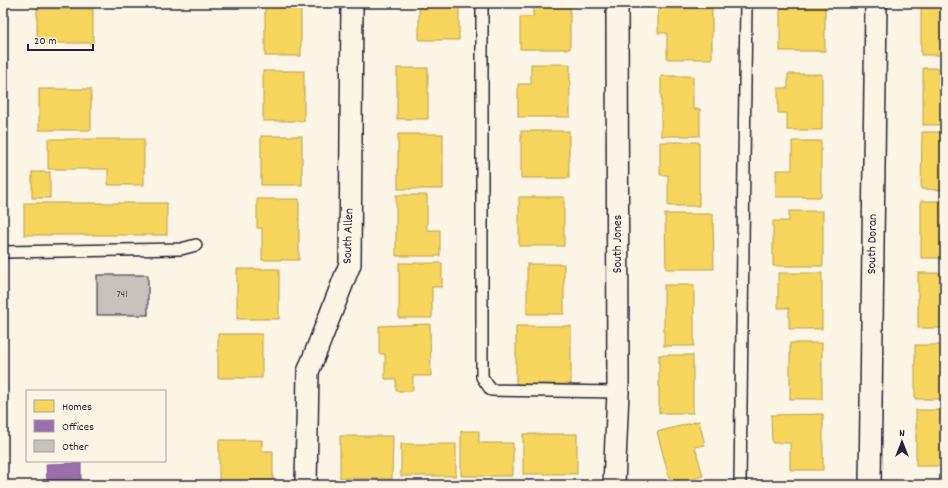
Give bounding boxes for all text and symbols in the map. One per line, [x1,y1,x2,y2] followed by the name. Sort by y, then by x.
[28,26,93,52] scale bar
[34,33,57,50] text: 20 m
[339,208,359,264] street label: South Allen
[863,214,883,274] street label: South Doran
[609,215,628,273] street label: South Jones
[116,287,128,303] house number: 741
[26,390,166,462] legend
[62,399,92,416] text: Homes
[62,419,94,436] text: Offices
[882,422,922,462] north arrow
[899,426,905,442] text: N
[62,439,89,456] text: Other

